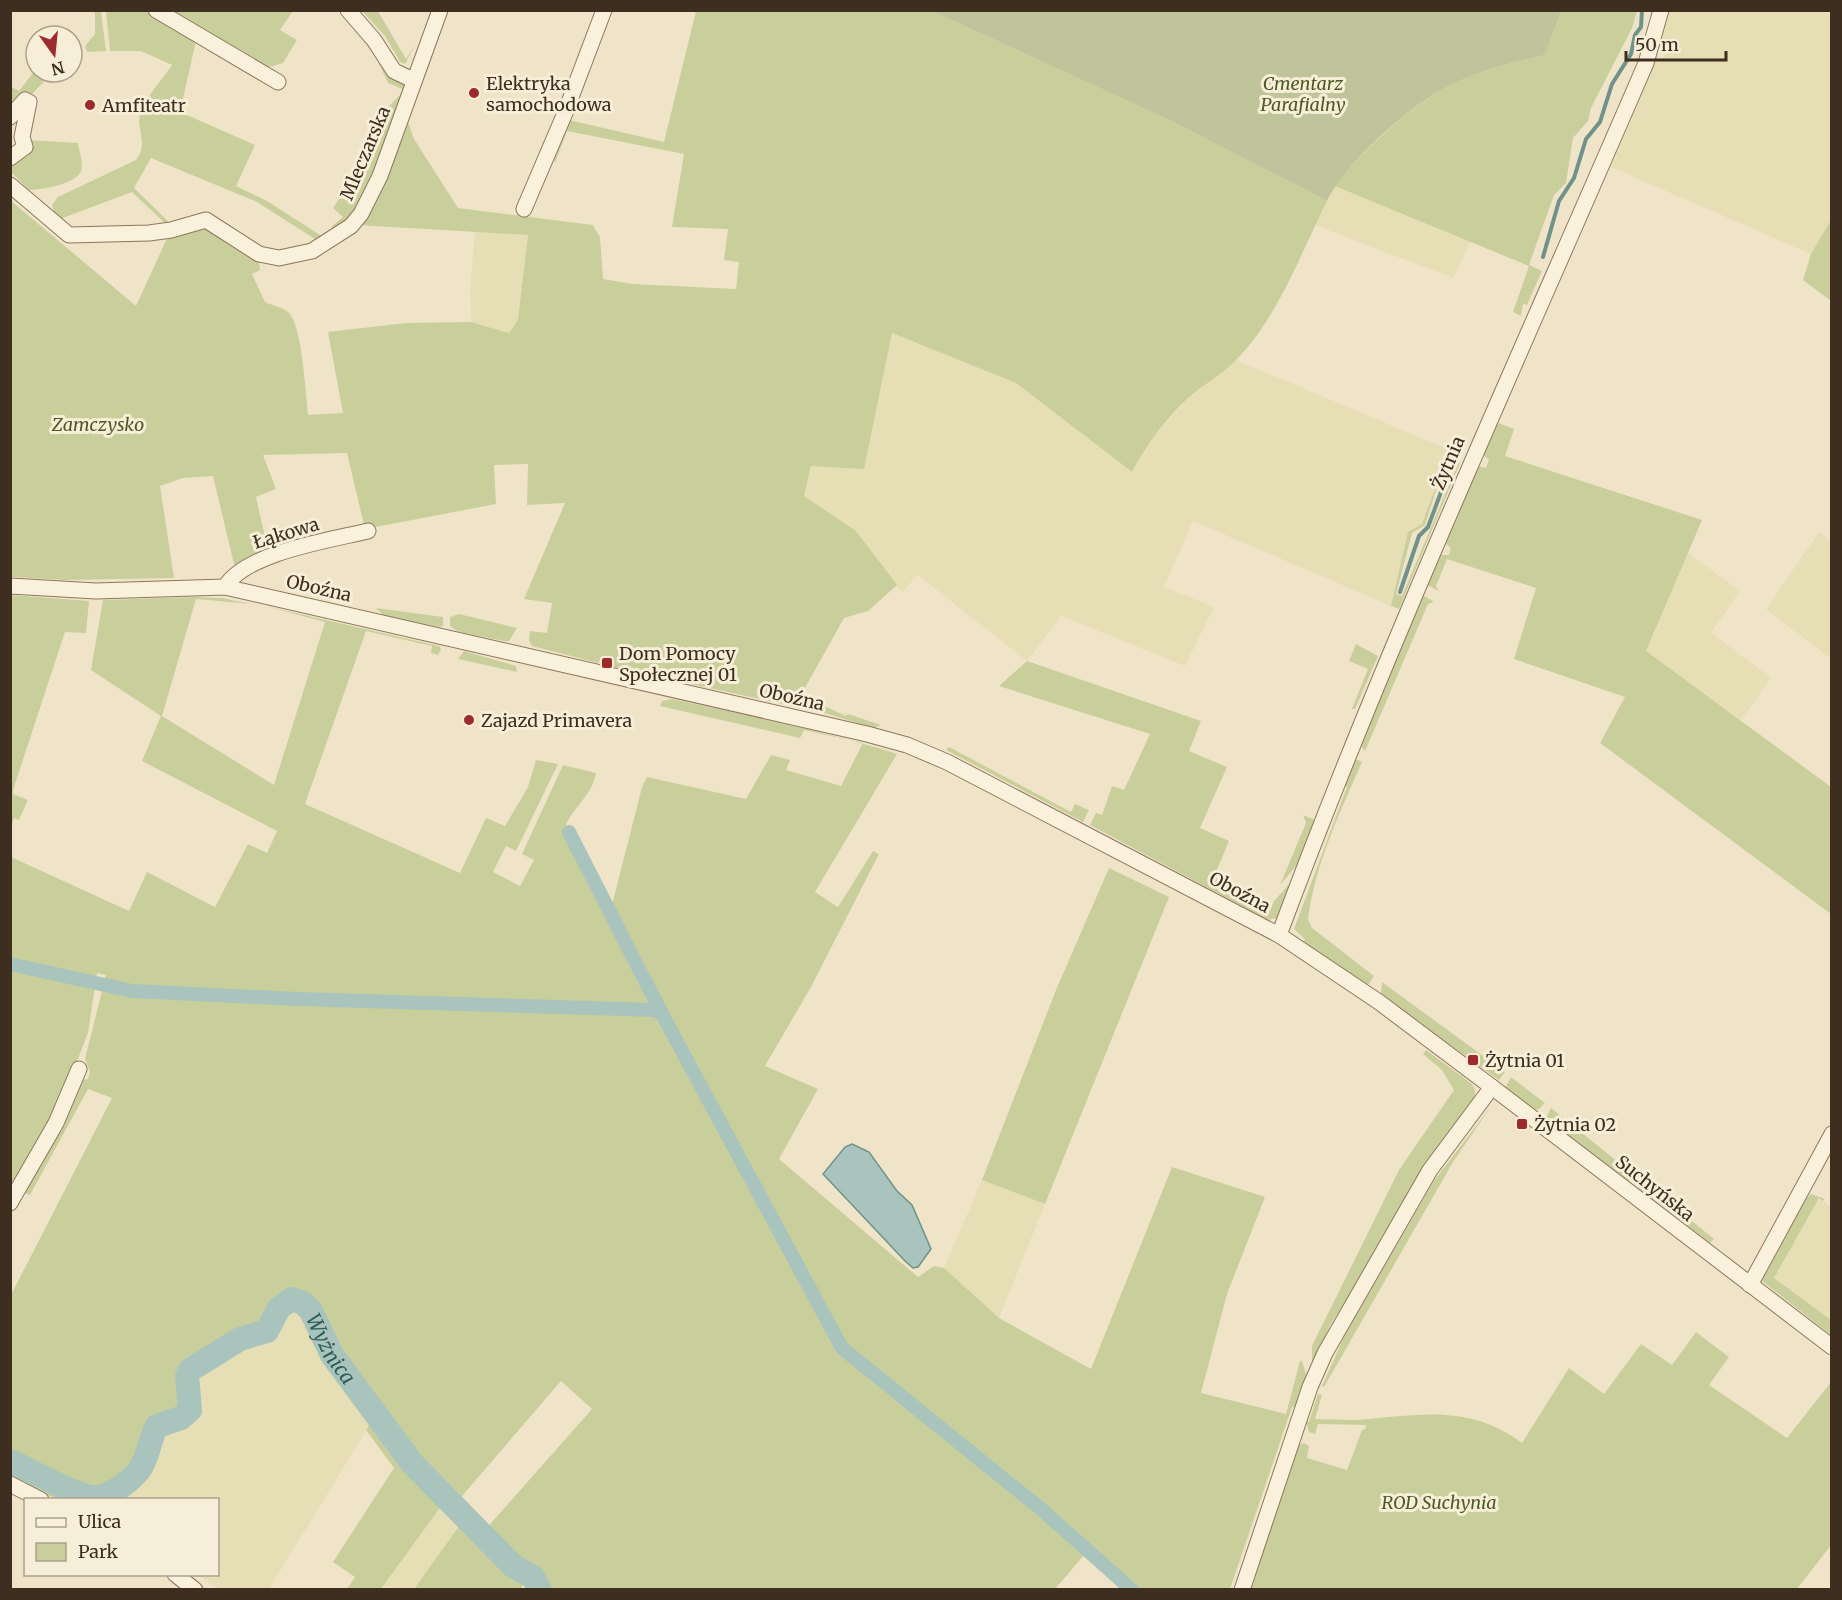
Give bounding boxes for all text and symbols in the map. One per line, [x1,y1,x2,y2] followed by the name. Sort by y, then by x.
[24,24,84,84] north arrow
[1626,24,1726,62] scale bar
[1635,33,1679,56] text: 50 m
[49,57,67,80] text: N
[486,72,612,116] place label: Elektryka samochodowa
[1260,72,1346,116] park label: Cmentarz Parafialny
[467,86,481,100] marker: Elektryka samochodowa
[101,94,186,117] place label: Amfiteatr
[83,98,97,112] marker: Amfiteatr
[335,102,395,203] street label: Mleczarska
[51,413,144,436] park label: Zamczysko
[1426,432,1470,493] street label: Żytnia
[250,512,322,554] street label: Łąkowa
[284,569,354,607] street label: Oboźna
[619,642,737,686] place label: Dom Pomocy Społecznej 01
[600,656,614,670] marker: Dom Pomocy Społecznej 01
[757,678,827,716] street label: Oboźna
[481,709,632,732] place label: Zajazd Primavera
[462,713,476,727] marker: Zajazd Primavera
[1205,866,1275,918] street label: Oboźna
[1485,1049,1564,1072] place label: Żytnia 01
[1466,1053,1480,1067] marker: Żytnia 01
[1534,1113,1616,1136] place label: Żytnia 02
[1515,1117,1529,1131] marker: Żytnia 02
[1611,1150,1699,1226] street label: Suchyńska
[301,1309,361,1389] water label: Wyżnica
[1382,1491,1496,1514] park label: ROD Suchynia
[24,1498,219,1576] legend
[78,1510,122,1533] text: Ulica
[78,1540,119,1563] text: Park

